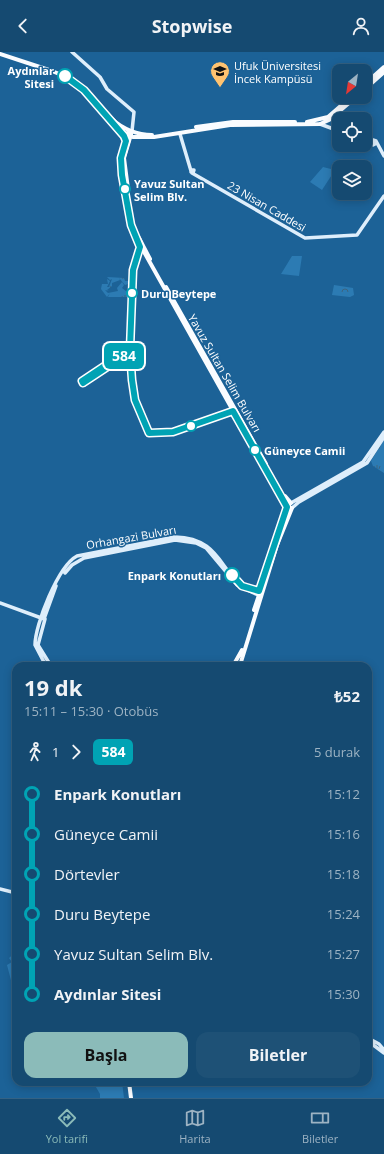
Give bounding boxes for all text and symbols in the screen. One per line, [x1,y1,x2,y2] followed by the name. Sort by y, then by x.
[152,14,232,38] text: Stopwise
[12,15,34,37] icon: back
[350,15,372,37] icon: person
[234,58,321,86] place label: Ufuk Üniversitesi İncek Kampüsü
[209,60,231,88] school or university icon: Ufuk Üniversitesi İncek Kampüsü
[8,63,54,91] place label: Aydınlar Sitesi
[332,64,372,104] north arrow
[332,64,372,200] map controls
[57,68,73,84] marker: Aydınlar Sitesi
[332,112,372,152] button: locate
[332,160,372,200] button: layers
[134,176,205,204] place label: Yavuz Sultan Selim Blv.
[225,177,309,235] street label: 23 Nisan Caddesi
[119,183,131,195] marker: Yavuz Sultan Selim Blv.
[141,286,217,301] place label: Duru Beytepe
[126,287,138,299] marker: Duru Beytepe
[185,311,265,435] street label: Yavuz Sultan Selim Bulvarı
[101,343,147,369] line badge: 584
[112,346,136,365] text: 584
[185,420,197,432] unlabelled marker
[264,443,345,458] place label: Güneyce Camii
[249,444,261,456] marker: Güneyce Camii
[85,522,177,552] street label: Orhangazi Bulvarı
[224,567,240,583] marker: Enpark Konutları
[128,568,221,583] place label: Enpark Konutları
[24,672,82,702] text: 19 dk
[334,686,360,706] text: ₺52
[24,702,158,720] text: 15:11 – 15:30 · Otobüs
[24,741,46,763] icon: walk
[65,741,87,763] icon: forward
[101,742,125,761] text: 584
[52,743,59,761] text: 1
[314,743,360,761] text: 5 durak
[54,784,181,804] text: Enpark Konutları
[327,785,360,803] text: 15:12
[54,824,158,844] text: Güneyce Camii
[327,825,360,843] text: 15:16
[54,864,120,884] text: Dörtevler
[327,865,360,883] text: 15:18
[54,904,150,924] text: Duru Beytepe
[327,905,360,923] text: 15:24
[54,944,213,964] text: Yavuz Sultan Selim Blv.
[327,945,360,963] text: 15:27
[54,984,161,1004] text: Aydınlar Sitesi
[327,985,360,1003] text: 15:30
[24,1032,188,1078] button: Başla
[196,1032,360,1078] button: Biletler
[46,1107,88,1146] tab: Yol tarifi
[179,1107,211,1146] tab: Harita
[302,1107,338,1146] tab: Biletler

